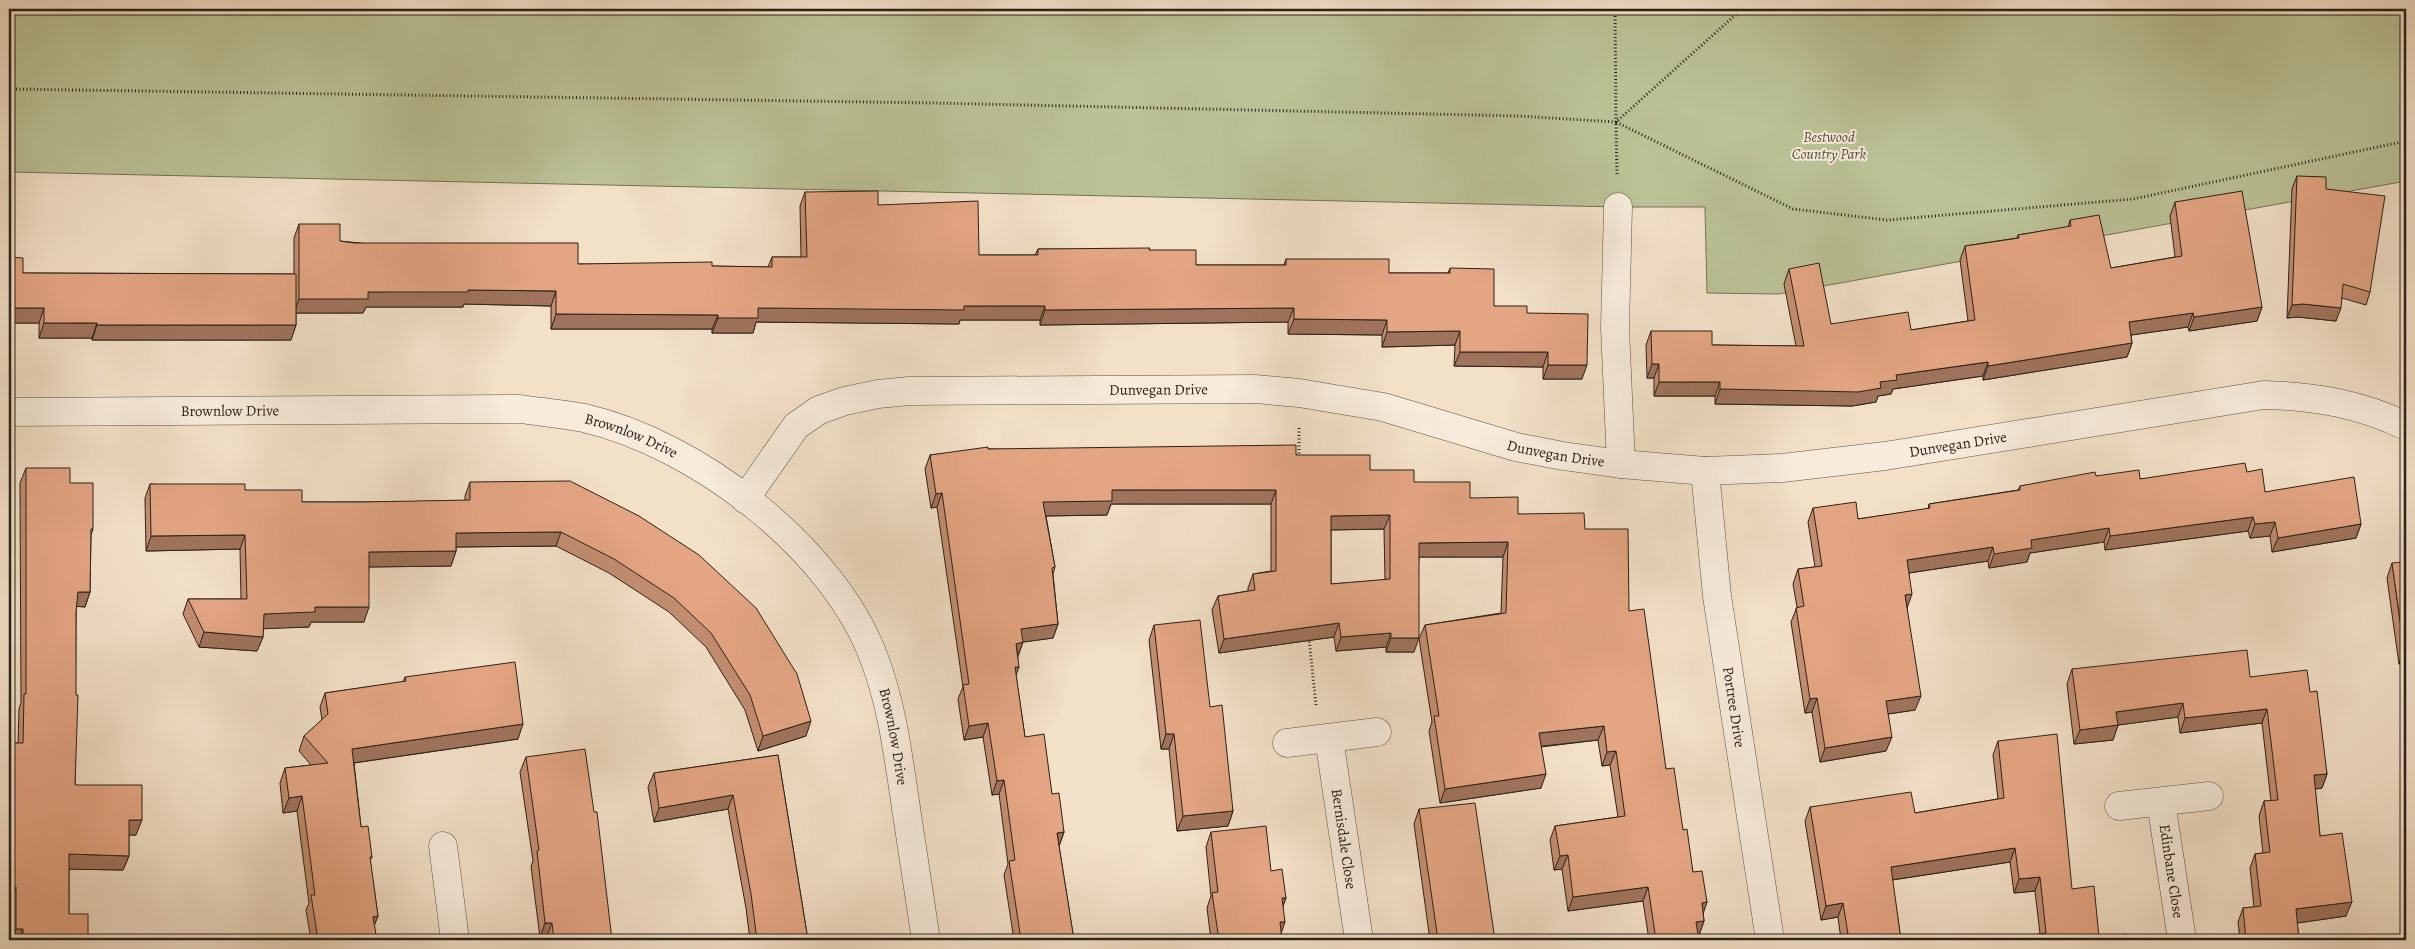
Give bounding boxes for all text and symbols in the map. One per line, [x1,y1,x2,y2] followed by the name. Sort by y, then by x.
[1792,127,1867,164] park label: Bestwood Country Park
[1109,379,1208,400] street label: Dunvegan Drive
[181,400,280,421] street label: Brownlow Drive
[583,408,682,463] street label: Brownlow Drive
[1908,426,2009,462] street label: Dunvegan Drive
[1504,435,1606,472] street label: Dunvegan Drive
[1718,665,1750,749] street label: Portree Drive
[874,686,913,787] street label: Brownlow Drive
[1327,787,1361,891] street label: Bernisdale Close
[2155,823,2189,920] street label: Edinbane Close

